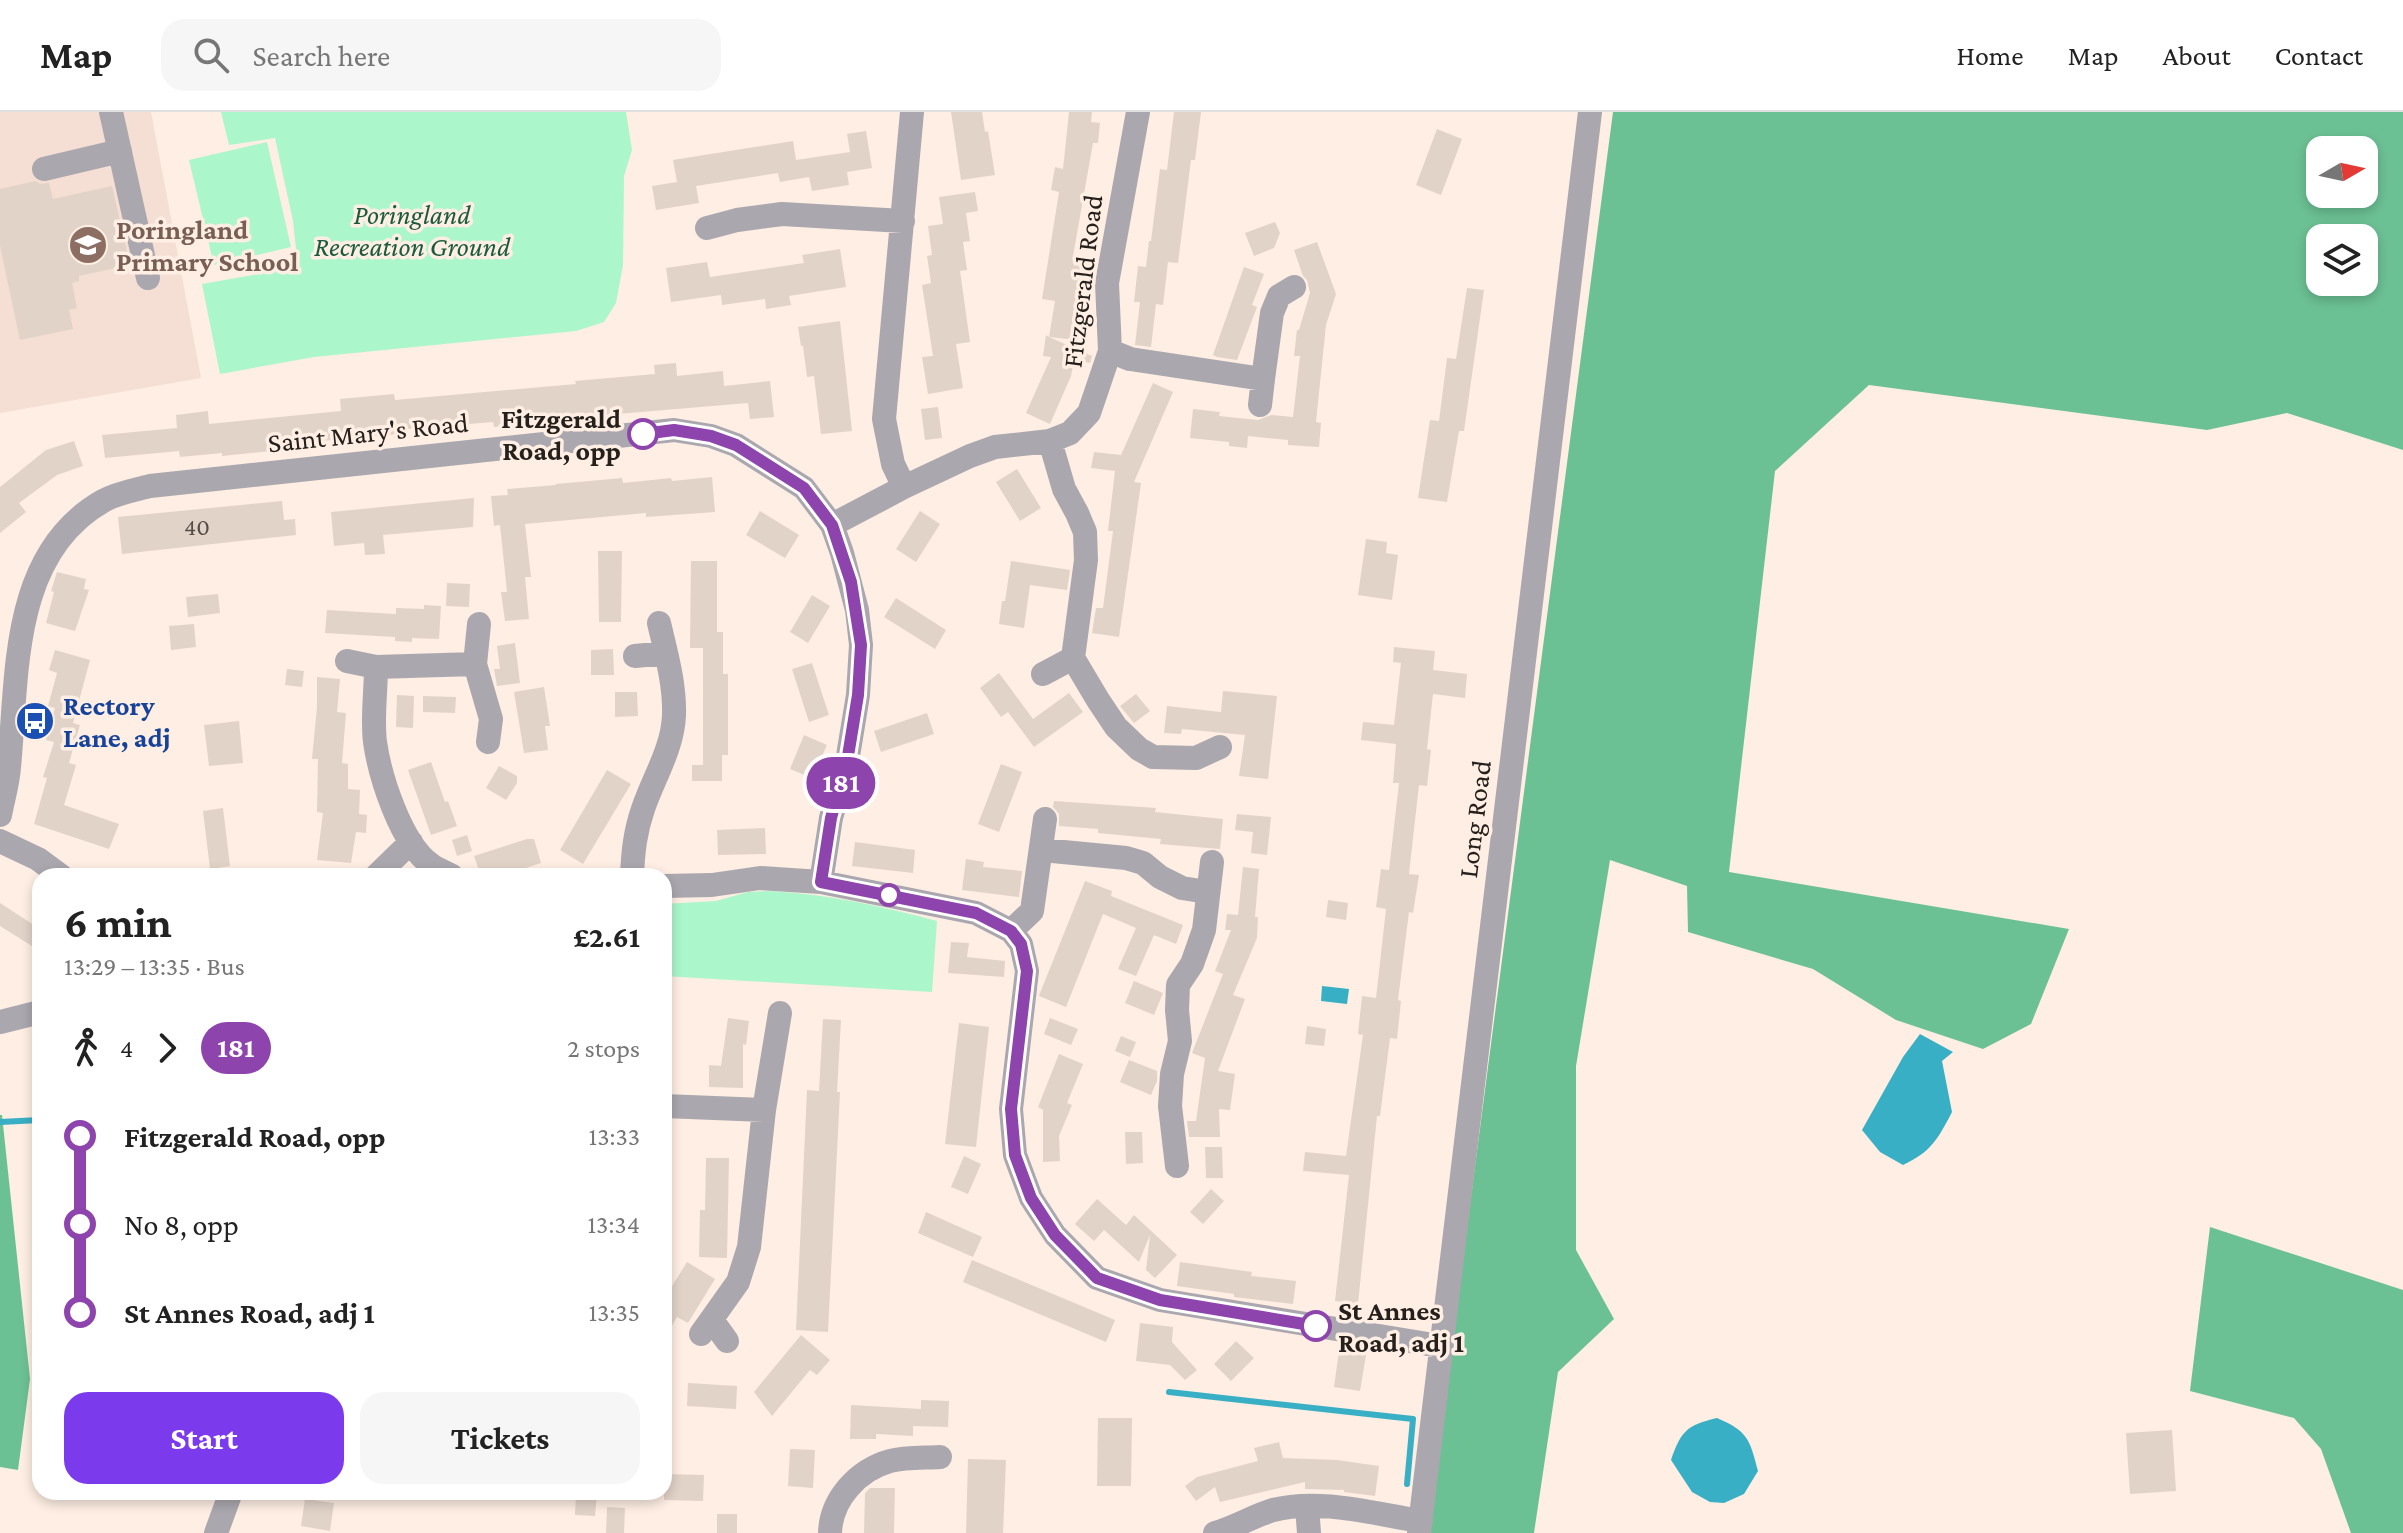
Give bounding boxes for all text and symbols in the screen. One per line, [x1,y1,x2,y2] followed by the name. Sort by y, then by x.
[161,19,721,91] search box
[189,33,233,77] icon: search
[40,34,113,76] text: Map
[253,39,390,72] text: Search here
[1957,40,2024,71] text: Home
[2068,40,2119,71] text: Map
[2163,40,2231,71] text: About
[2275,40,2363,71] text: Contact
[2306,136,2378,208] north arrow
[2306,136,2378,296] map controls
[1056,192,1109,369] street label: Fitzgerald Road
[314,199,511,262] park label: Poringland Recreation Ground
[116,214,298,277] place label: Poringland Primary School
[67,224,109,266] school or university icon: Poringland Primary School
[2306,224,2378,296] button: layers
[501,403,622,466] place label: Fitzgerald Road, opp
[266,407,470,458] street label: Saint Mary's Road
[628,419,658,449] marker: Fitzgerald Road, opp
[184,513,210,540] house number: 40
[63,690,171,753] place label: Rectory Lane, adj
[14,700,56,742] bus stop icon: Rectory Lane, adj
[795,757,887,809] line badge: 181
[1452,758,1497,880] street label: Long Road
[822,767,860,798] text: 181
[878,884,900,906] unlabelled marker
[64,898,172,946] text: 6 min
[573,920,640,953] text: £2.61
[64,952,245,981] text: 13:29 – 13:35 · Bus
[64,1026,108,1070] icon: walk
[145,1026,189,1070] icon: forward
[217,1032,255,1063] text: 181
[120,1034,133,1063] text: 4
[567,1034,640,1063] text: 2 stops
[124,1120,386,1153] text: Fitzgerald Road, opp
[589,1122,640,1151] text: 13:33
[124,1208,239,1241] text: No 8, opp
[587,1210,640,1239] text: 13:34
[1338,1295,1464,1358] place label: St Annes Road, adj 1
[124,1296,375,1329] text: St Annes Road, adj 1
[588,1298,640,1327] text: 13:35
[1301,1311,1331,1341] marker: St Annes Road, adj 1
[64,1392,344,1484] button: Start
[360,1392,640,1484] button: Tickets

